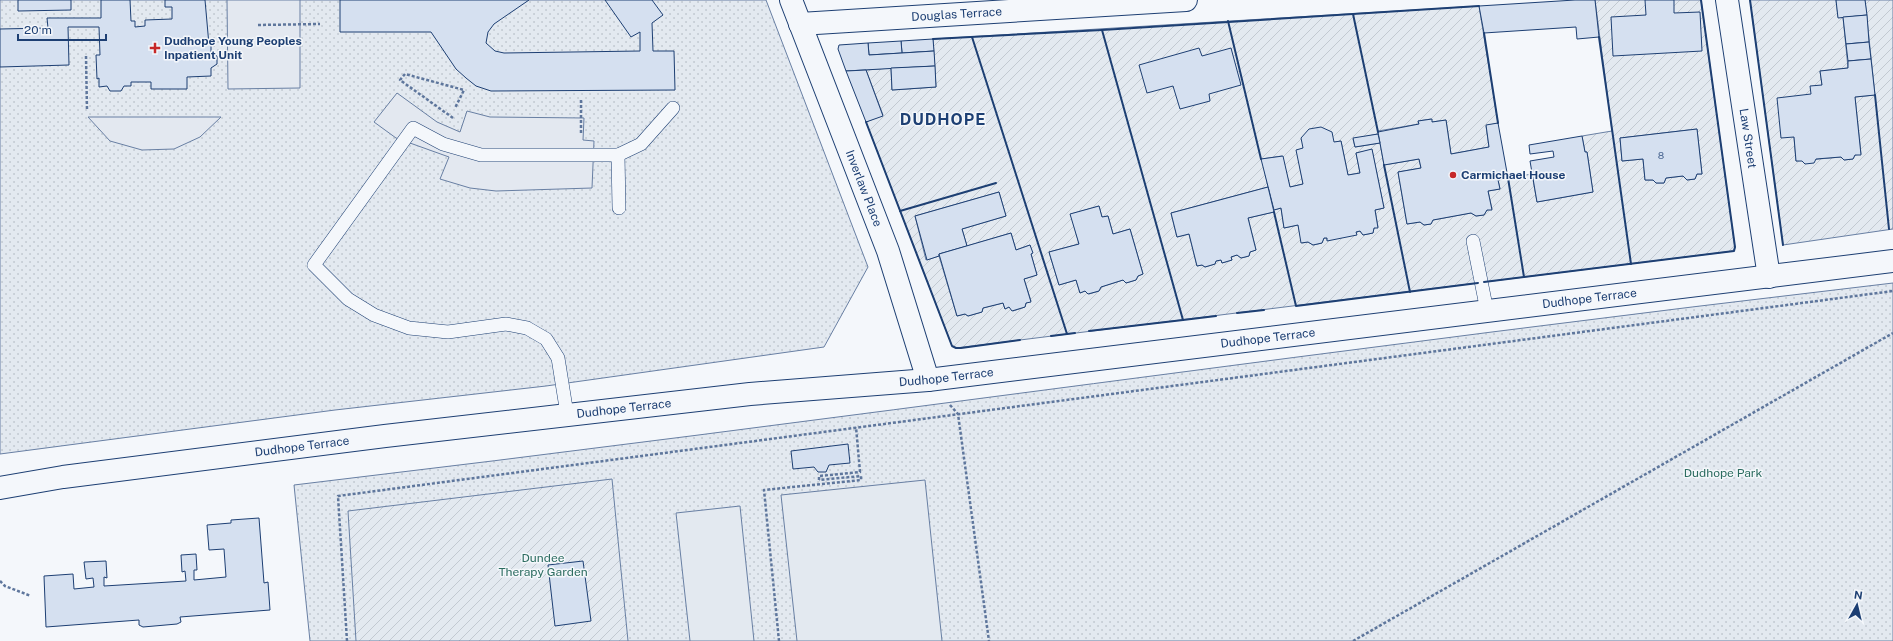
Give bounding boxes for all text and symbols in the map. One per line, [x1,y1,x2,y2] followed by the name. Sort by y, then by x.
[911,4,1003,24] street label: Douglas Terrace
[18,16,106,42] scale bar
[24,23,52,37] text: 20 m
[164,34,302,62] place label: Dudhope Young Peoples Inpatient Unit
[149,42,161,54] marker: Dudhope Young Peoples Inpatient Unit
[1737,107,1759,170] street label: Law Street
[900,110,986,129] district label: DUDHOPE
[843,148,885,229] street label: Inverlaw Place
[1658,149,1664,161] house number: 8
[1461,168,1566,182] place label: Carmichael House
[1448,170,1458,180] marker: Carmichael House
[1541,286,1638,311] street label: Dudhope Terrace
[1220,325,1316,351] street label: Dudhope Terrace
[898,365,995,389] street label: Dudhope Terrace
[576,396,672,421] street label: Dudhope Terrace
[254,434,350,460] street label: Dudhope Terrace
[1684,466,1763,480] park label: Dudhope Park
[498,551,588,579] park label: Dundee Therapy Garden
[1837,585,1877,625] north arrow
[1853,589,1863,602] text: N

